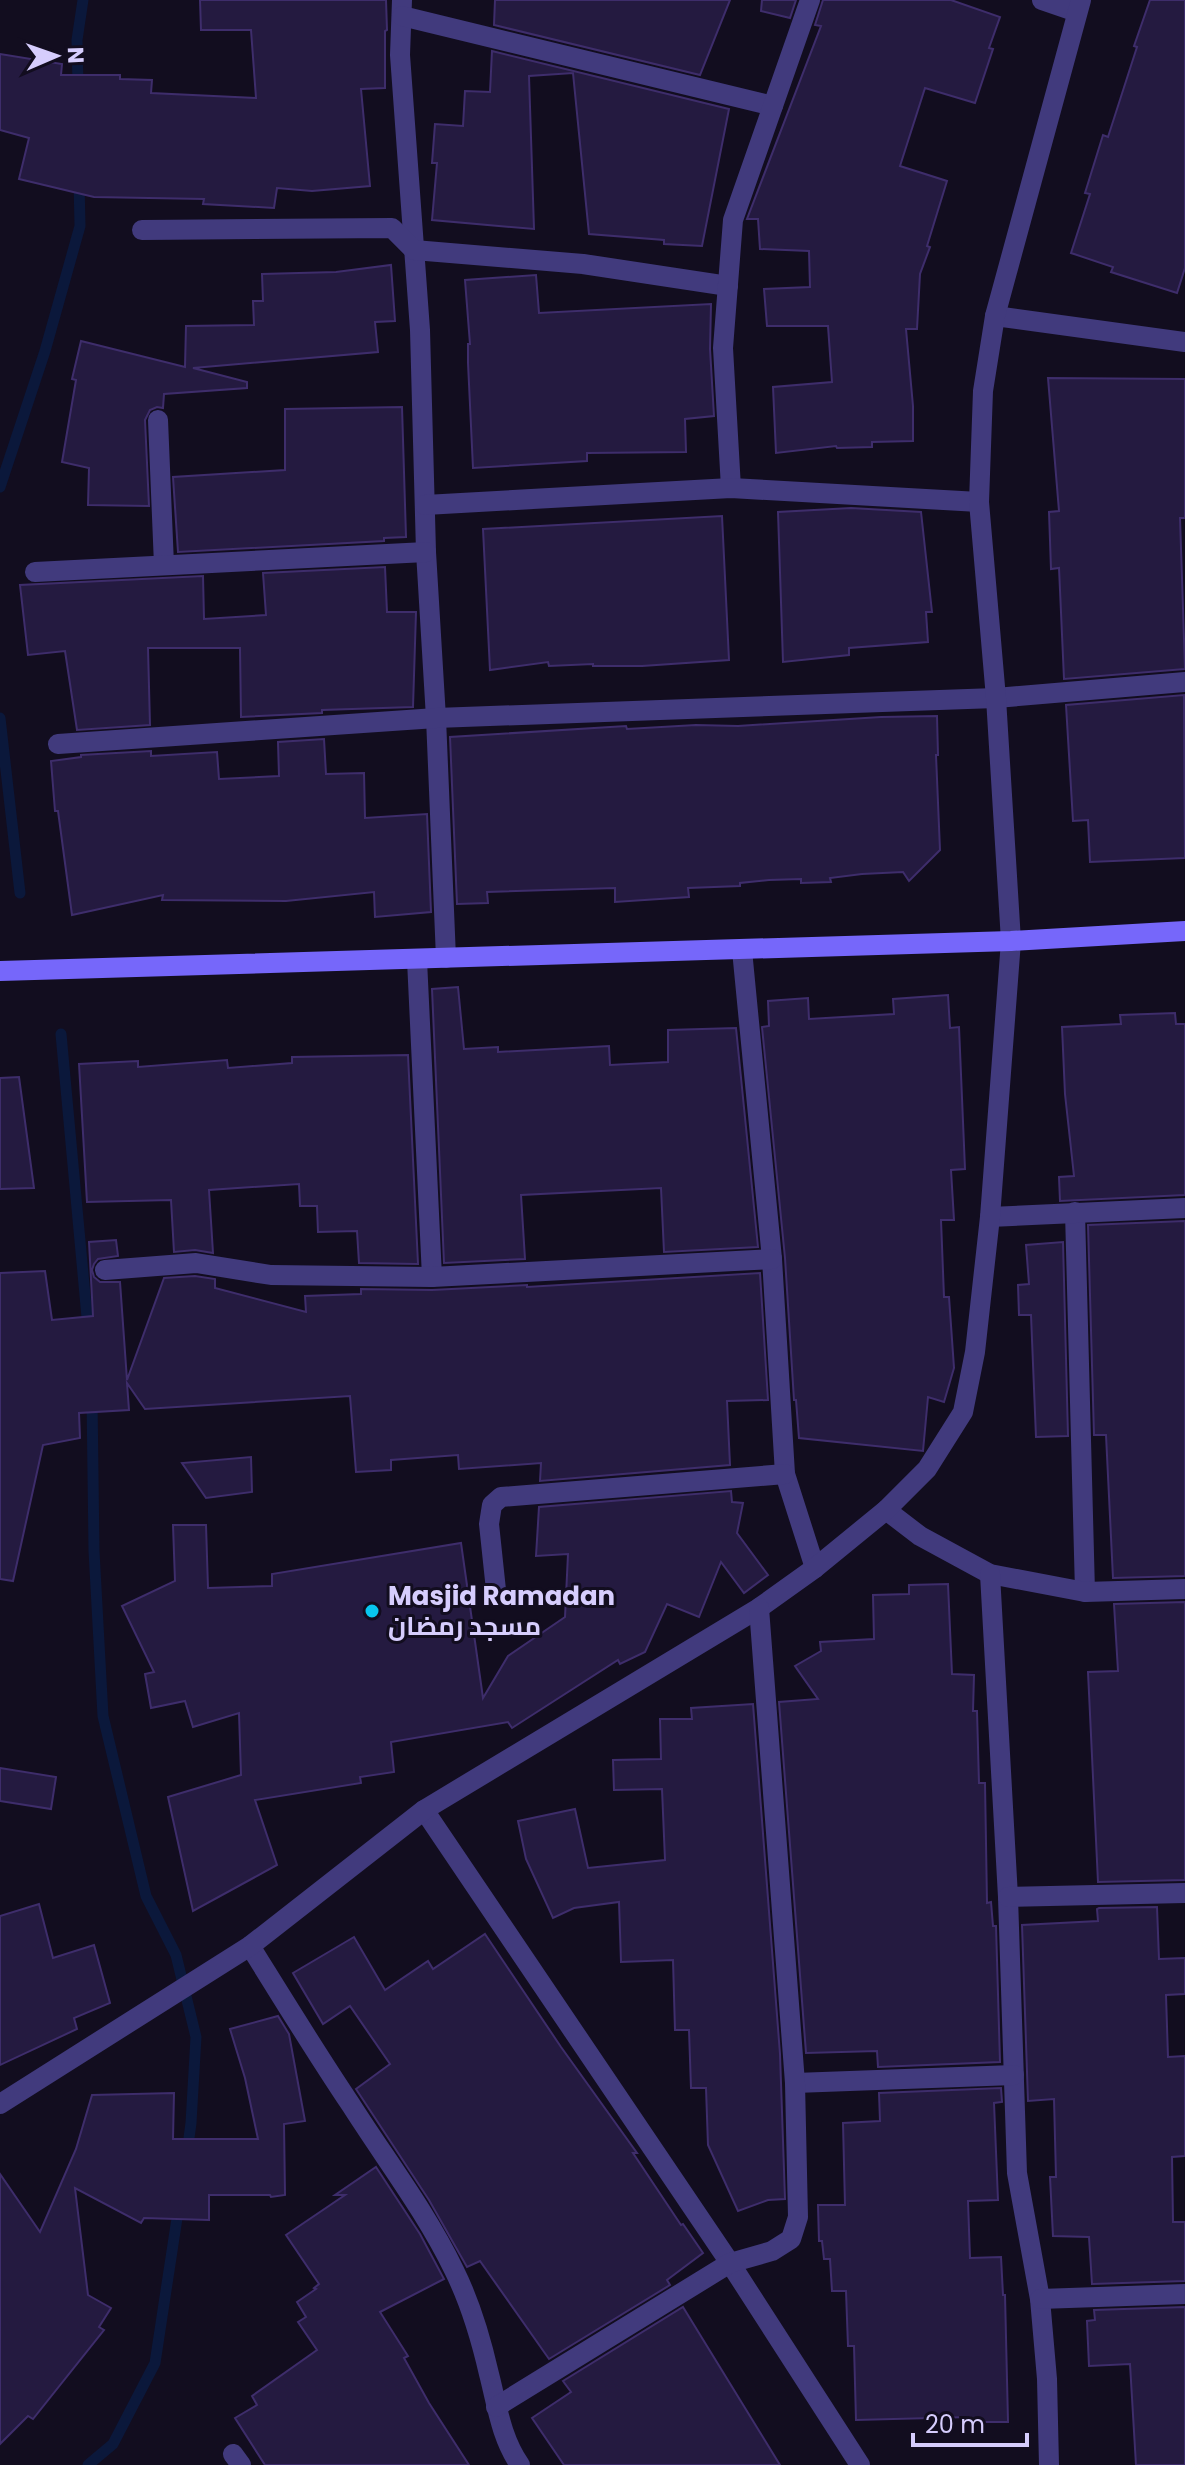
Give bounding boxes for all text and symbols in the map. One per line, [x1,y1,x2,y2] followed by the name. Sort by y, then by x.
[16,16,96,96] north arrow
[60,47,91,64] text: N
[388,1578,615,1644] place label: Masjid Ramadan مسجد رمضان
[363,1602,381,1620] marker: Masjid Ramadan مسجد رمضان
[913,2397,1027,2447] scale bar
[925,2408,985,2441] text: 20 m

